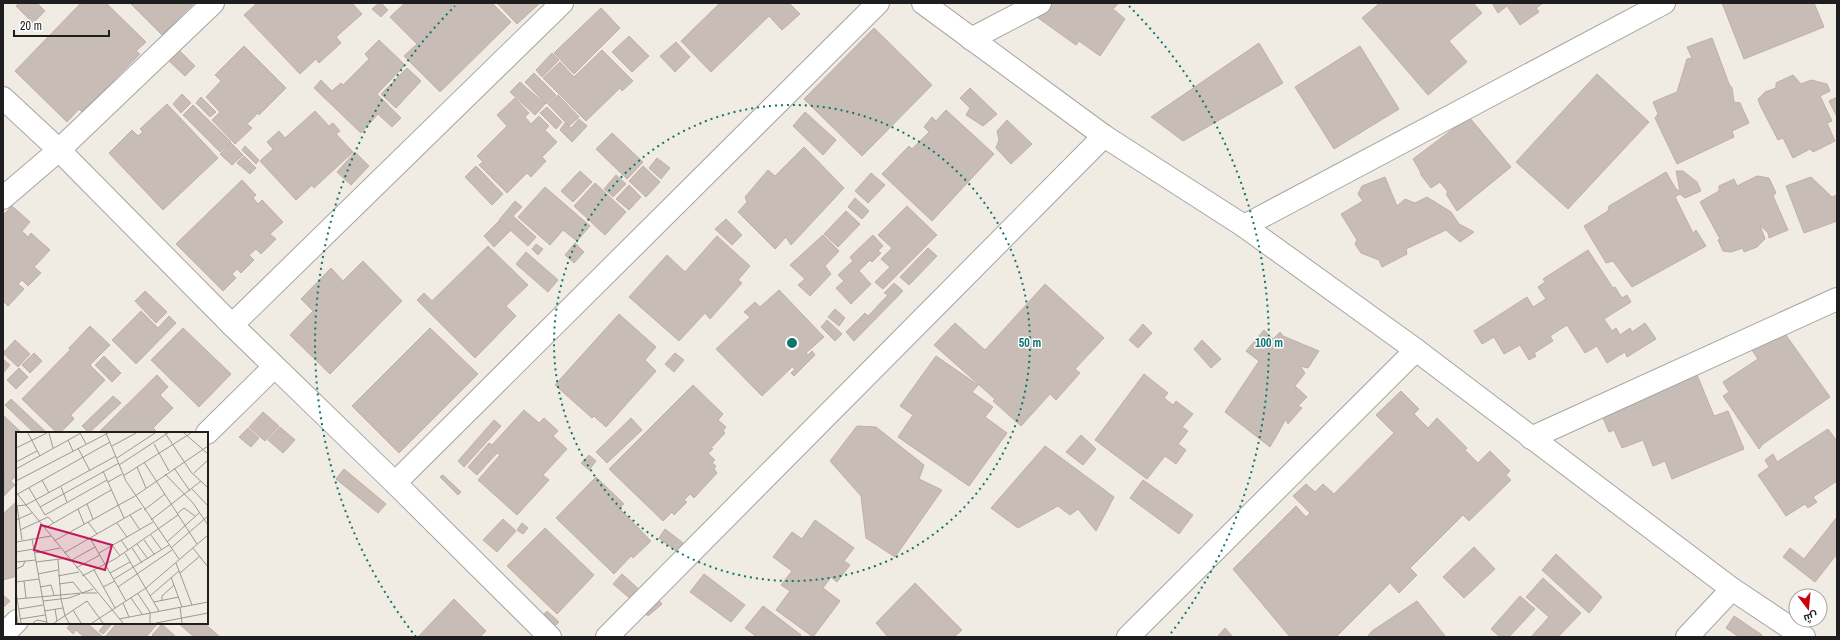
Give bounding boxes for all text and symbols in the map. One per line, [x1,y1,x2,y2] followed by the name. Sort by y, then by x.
[14,12,109,38] scale bar
[20,18,42,34] text: 20 m
[1019,335,1041,351] text: 50 m
[1255,335,1283,351] text: 100 m
[785,336,799,350] centre of rings
[16,432,208,624] inset map
[1788,588,1828,628] north arrow
[1802,609,1819,626] text: ش

